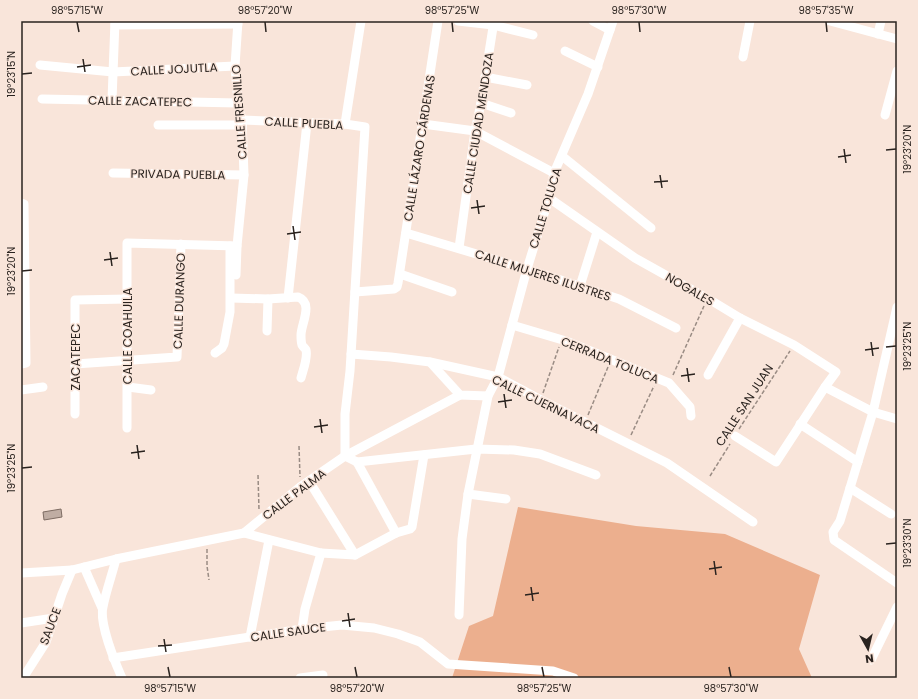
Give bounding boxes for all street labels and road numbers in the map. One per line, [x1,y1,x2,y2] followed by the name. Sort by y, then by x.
[458,51,498,195] street label: CALLE CIUDAD MENDOZA
[130,58,218,80] street label: CALLE JOJUTLA
[227,64,251,160] street label: CALLE FRESNILLO
[399,74,439,222] street label: CALLE LÁZARO CÁRDENAS
[88,92,192,110] street label: CALLE ZACATEPEC
[264,112,344,134] street label: CALLE PUEBLA
[130,165,226,183] street label: PRIVADA PUEBLA
[525,166,565,250] street label: CALLE TOLUCA
[473,245,613,305] street label: CALLE MUJERES ILUSTRES
[169,253,189,349] street label: CALLE DURANGO
[663,268,717,310] street label: NOGALES
[119,288,136,384] street label: CALLE COAHUILA
[67,324,84,390] street label: ZACATEPEC
[558,333,662,387] street label: CERRADA TOLUCA
[711,361,777,449] street label: CALLE SAN JUAN
[489,370,603,438] street label: CALLE CUERNAVACA
[259,464,329,524] street label: CALLE PALMA
[35,605,65,647] street label: SAUCE
[249,618,327,646] street label: CALLE SAUCE

